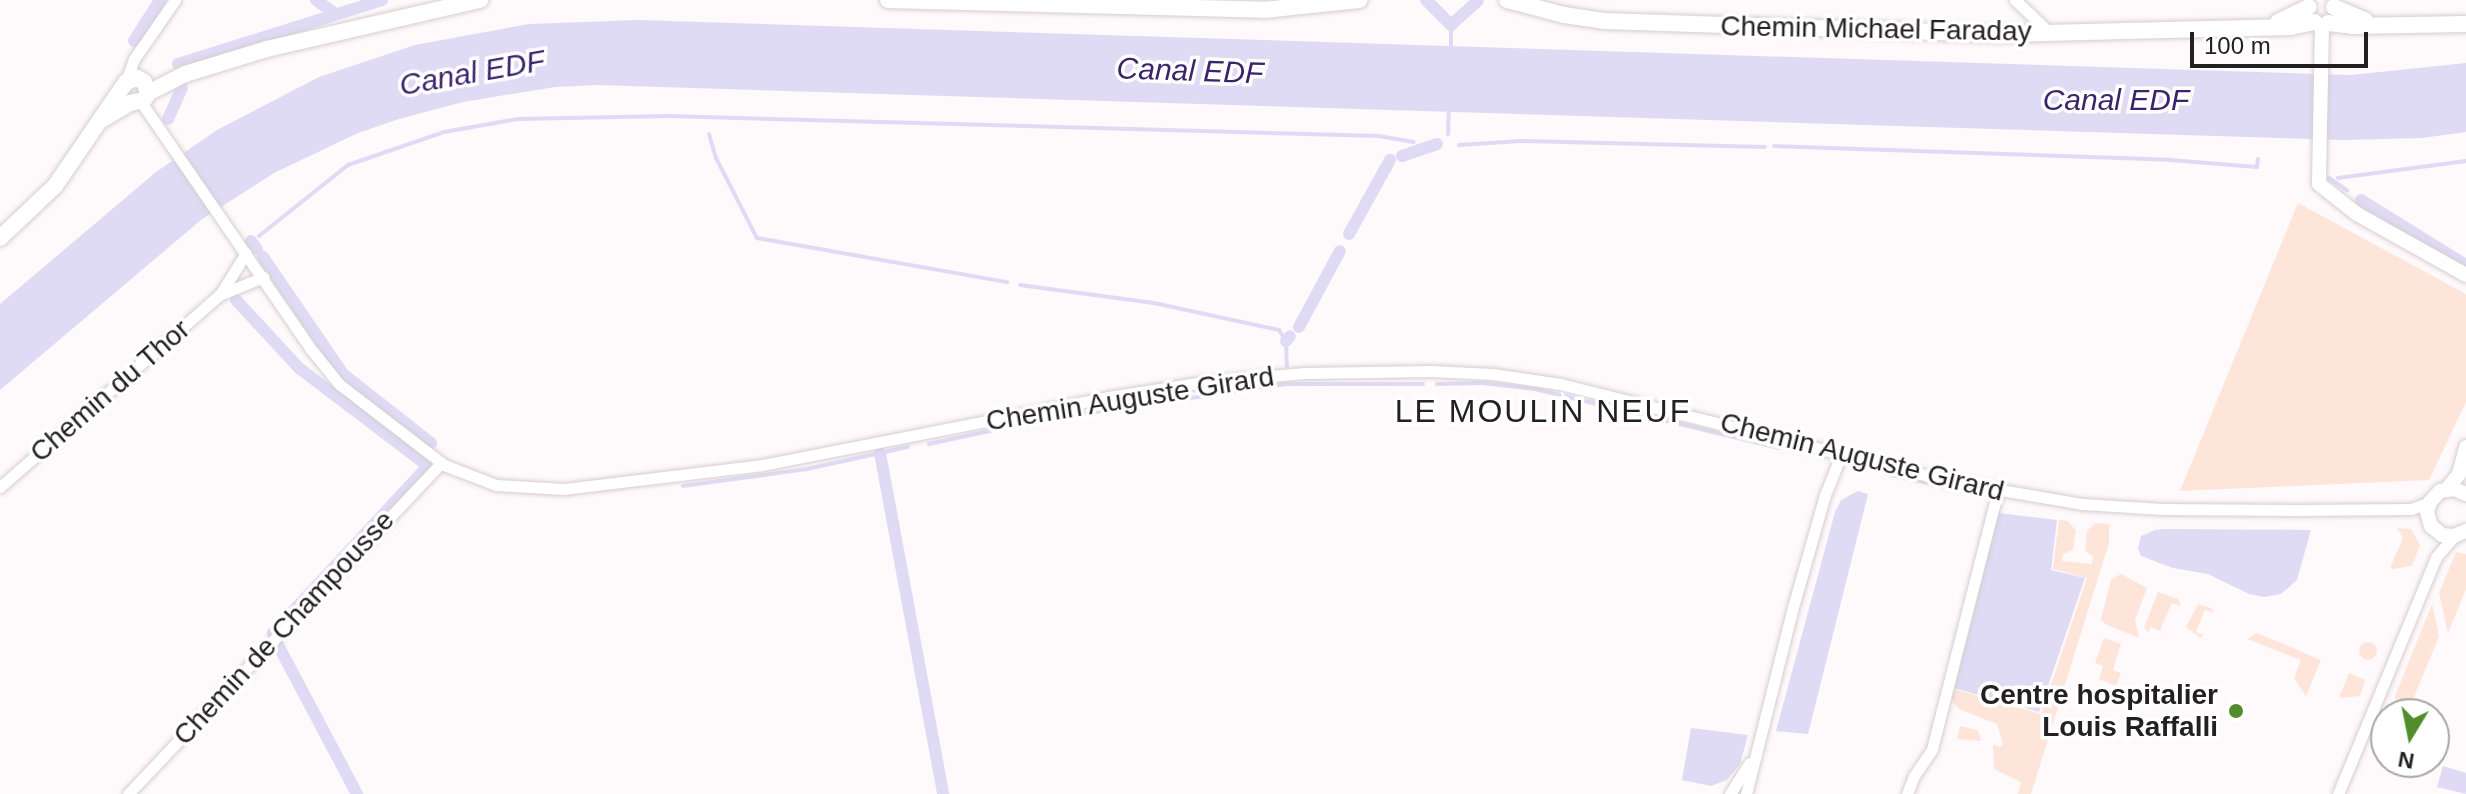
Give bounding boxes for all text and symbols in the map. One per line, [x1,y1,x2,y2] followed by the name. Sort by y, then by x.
[1720,9,2032,49] street label: Chemin Michael Faraday
[2194,16,2372,66] scale bar
[2204,32,2271,59] text: 100 m
[397,43,547,103] water label: Canal EDF
[1116,50,1264,92] water label: Canal EDF
[2043,82,2189,118] water label: Canal EDF
[23,312,197,470] street label: Chemin du Thor
[983,360,1277,438] street label: Chemin Auguste Girard
[1395,392,1691,430] district label: LE MOULIN NEUF
[1716,405,2008,509] street label: Chemin Auguste Girard
[167,504,401,752] street label: Chemin de Champousse
[1980,678,2218,744] place label: Centre hospitalier Louis Raffalli
[2370,698,2450,778] north arrow
[2225,700,2247,722] marker: Centre hospitalier Louis Raffalli
[2396,746,2416,774] text: N

